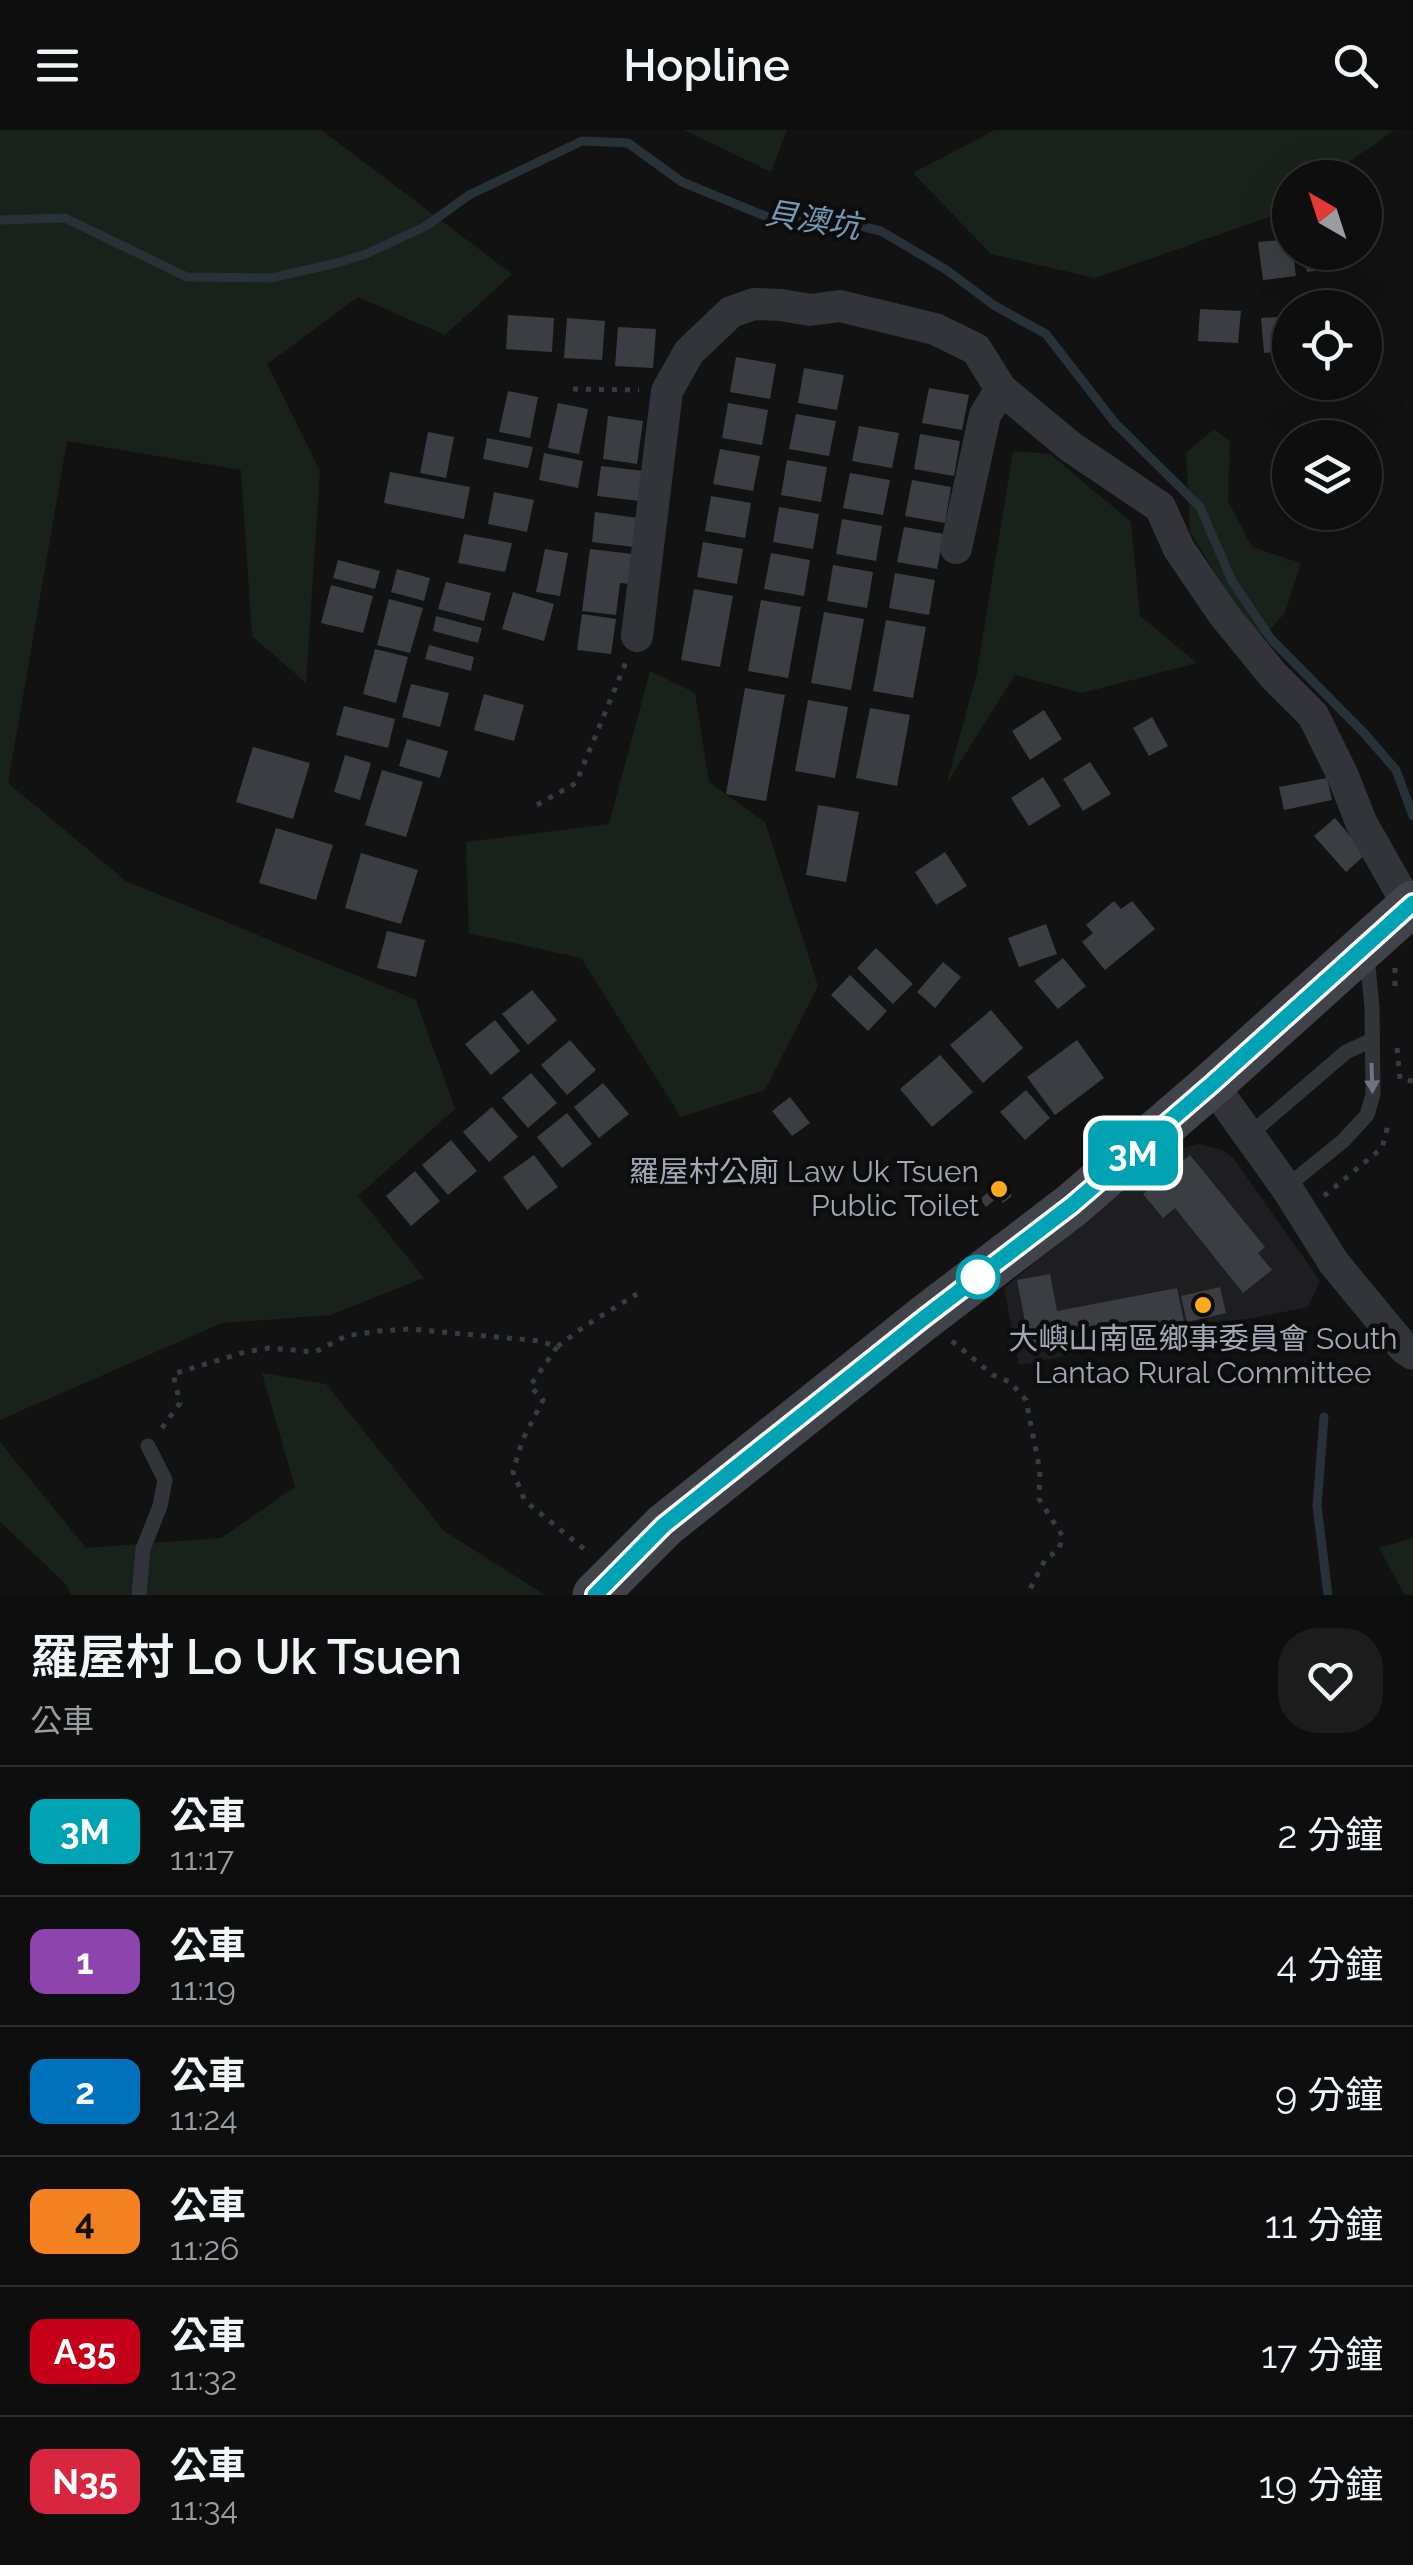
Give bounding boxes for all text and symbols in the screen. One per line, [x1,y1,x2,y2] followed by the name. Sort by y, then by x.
[30,38,85,93] icon: menu
[1328,38,1383,93] icon: search
[623,39,790,92] text: Hopline
[1272,160,1382,270] north arrow
[1272,160,1382,530] map controls
[763,194,867,246] water label: 貝澳坑
[1272,290,1382,400] button: locate
[1272,420,1382,530] button: layers
[1364,1063,1380,1094] one-way arrow
[1088,1120,1178,1186] line badge: 3M
[1108,1133,1158,1174] text: 3M
[629,1154,979,1223] place label: 羅屋村公廁 Law Uk Tsuen Public Toilet
[988,1178,1010,1200] marker: 羅屋村公廁 Law Uk Tsuen Public Toilet
[957,1256,999,1298] unlabelled marker
[1192,1294,1214,1316] marker: 大嶼山南區鄉事委員會 South Lantao Rural Committee
[1008,1321,1398,1390] place label: 大嶼山南區鄉事委員會 South Lantao Rural Committee
[1278,1628,1383,1733] button: heart
[30,1629,462,1685] text: 羅屋村 Lo Uk Tsuen
[30,1702,94,1739] text: 公車
[170,1793,246,1838] text: 公車
[60,1811,110,1852] text: 3M
[1278,1812,1383,1857] text: 2 分鐘
[170,1840,234,1877] text: 11:17
[170,1923,246,1968] text: 公車
[76,1941,94,1982] text: 1
[1277,1942,1383,1987] text: 4 分鐘
[170,1970,236,2007] text: 11:19
[170,2053,246,2098] text: 公車
[75,2071,95,2112] text: 2
[1275,2072,1383,2117] text: 9 分鐘
[170,2100,238,2137] text: 11:24
[170,2183,246,2228] text: 公車
[75,2201,95,2242] text: 4
[1265,2202,1383,2247] text: 11 分鐘
[170,2230,239,2267] text: 11:26
[170,2313,246,2358] text: 公車
[54,2331,116,2372] text: A35
[1261,2332,1383,2377] text: 17 分鐘
[170,2360,237,2397] text: 11:32
[170,2443,246,2488] text: 公車
[52,2461,118,2502] text: N35
[1259,2462,1383,2507] text: 19 分鐘
[170,2490,238,2527] text: 11:34

